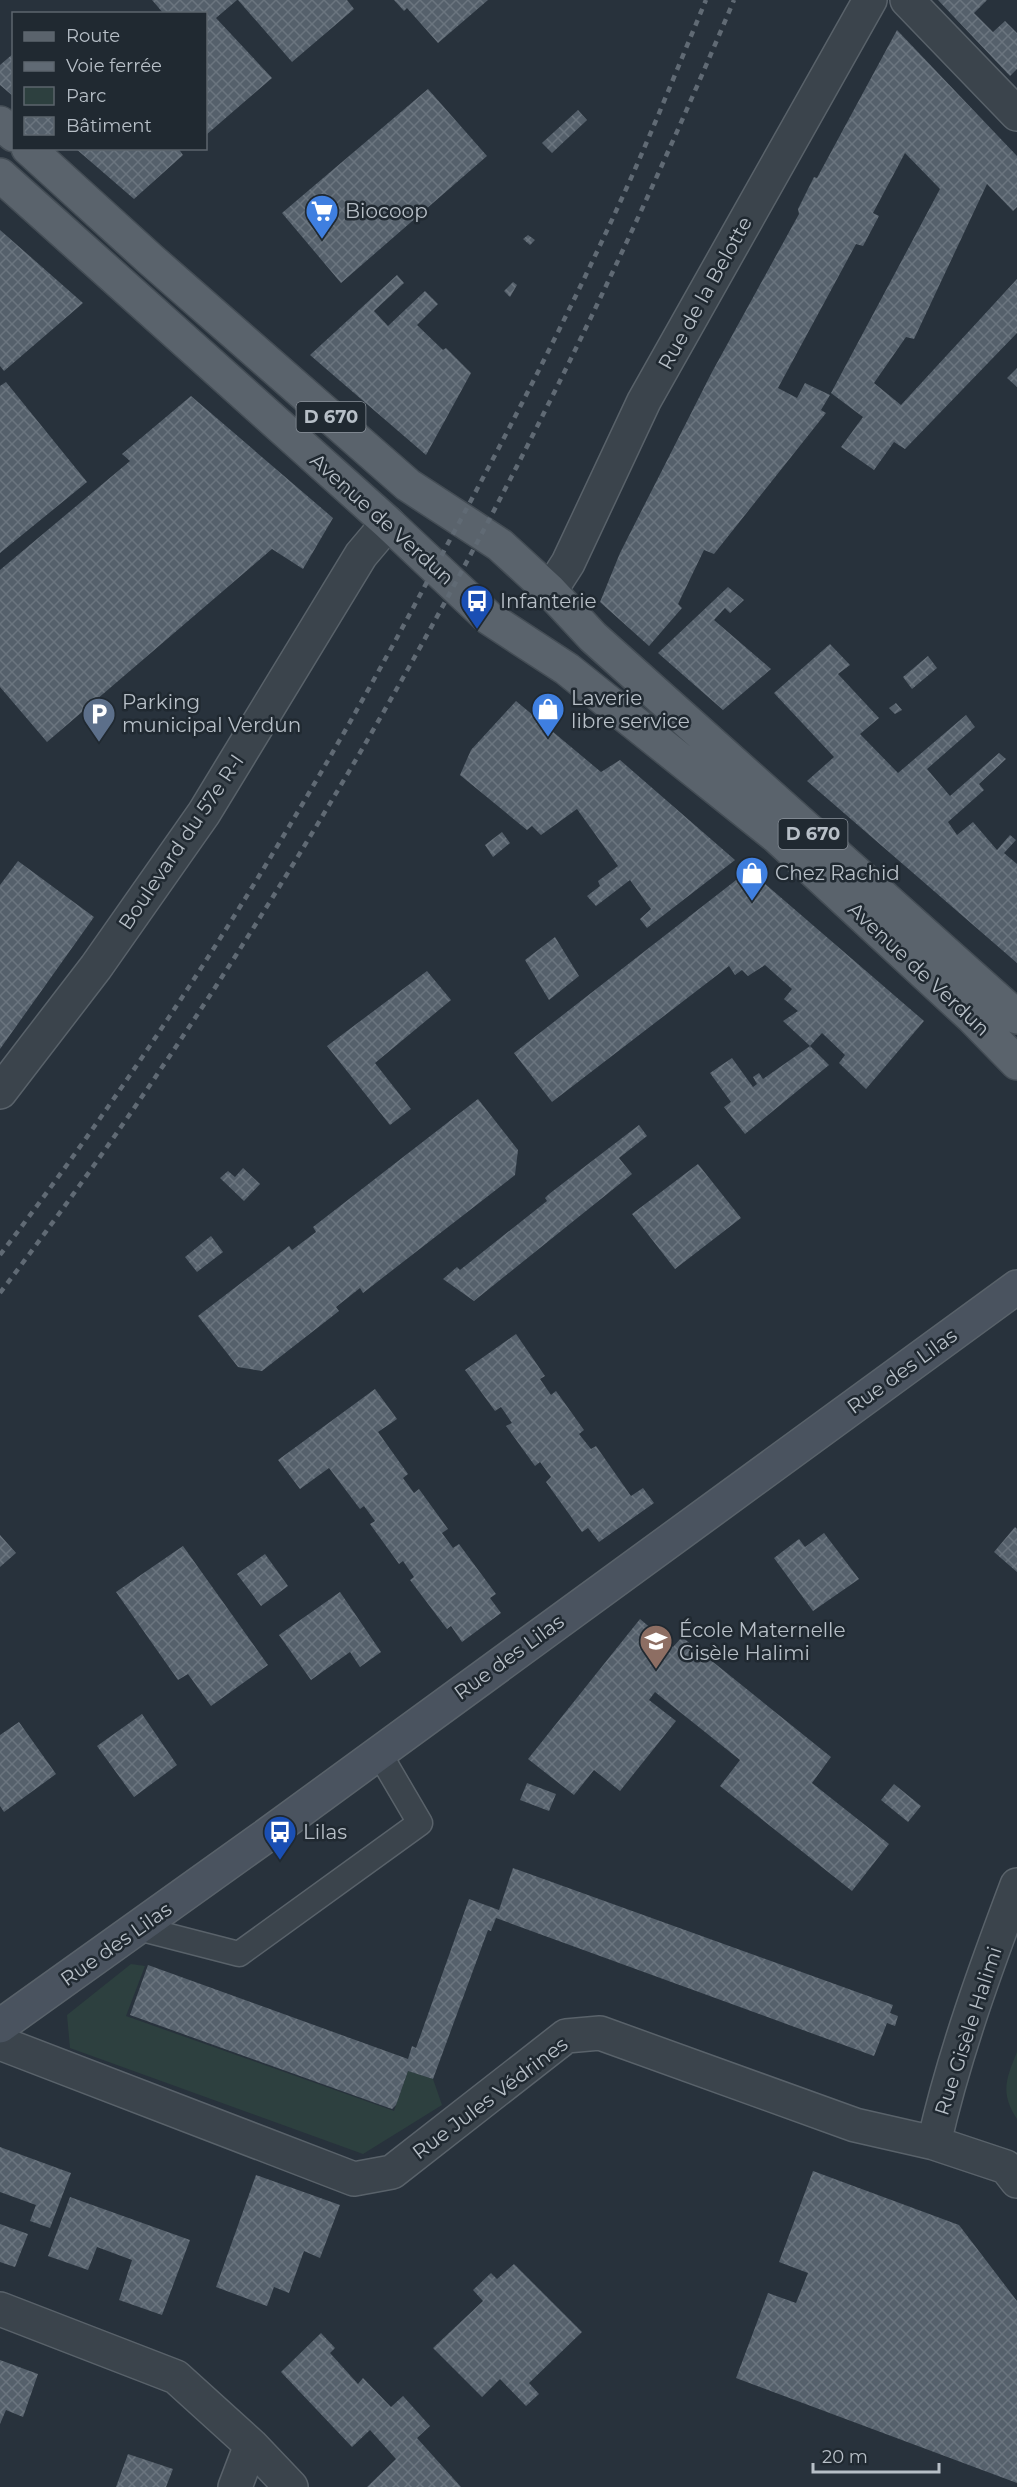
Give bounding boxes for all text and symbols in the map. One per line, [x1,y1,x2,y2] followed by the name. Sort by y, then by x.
[12,12,207,150] legend
[66,25,120,47] text: Route
[66,55,162,77] text: Voie ferrée
[66,85,106,107] text: Parc
[66,115,152,137] text: Bâtiment
[304,193,340,240] supermarket icon: Biocoop
[345,199,428,223] place label: Biocoop
[653,212,757,374] street label: Rue de la Belotte
[296,402,366,432] road number: D 670
[305,448,459,590] street label: Avenue de Verdun
[459,583,495,630] bus stop icon: Infanterie
[500,589,597,613] place label: Infanterie
[571,686,690,733] place label: Laverie libre service
[122,690,301,737] place label: Parking municipal Verdun
[530,691,566,738] shop icon: Laverie libre service
[81,696,117,743] parking icon: Parking municipal Verdun
[113,750,249,934] street label: Boulevard du 57e R-I
[778,819,848,849] road number: D 670
[734,855,770,902] shop icon: Chez Rachid
[775,861,900,885] place label: Chez Rachid
[843,897,995,1041] street label: Avenue de Verdun
[842,1323,962,1419] street label: Rue des Lilas
[449,1609,569,1705] street label: Rue des Lilas
[679,1618,846,1665] place label: École Maternelle Gisèle Halimi
[638,1623,674,1670] school or university icon: École Maternelle Gisèle Halimi
[262,1814,298,1861] bus stop icon: Lilas
[303,1820,347,1844] place label: Lilas
[56,1897,176,1991] street label: Rue des Lilas
[929,1944,1007,2118] street label: Rue Gisèle Halimi
[408,2032,573,2164] street label: Rue Jules Védrines
[813,2436,939,2474] scale bar
[822,2446,868,2468] text: 20 m

